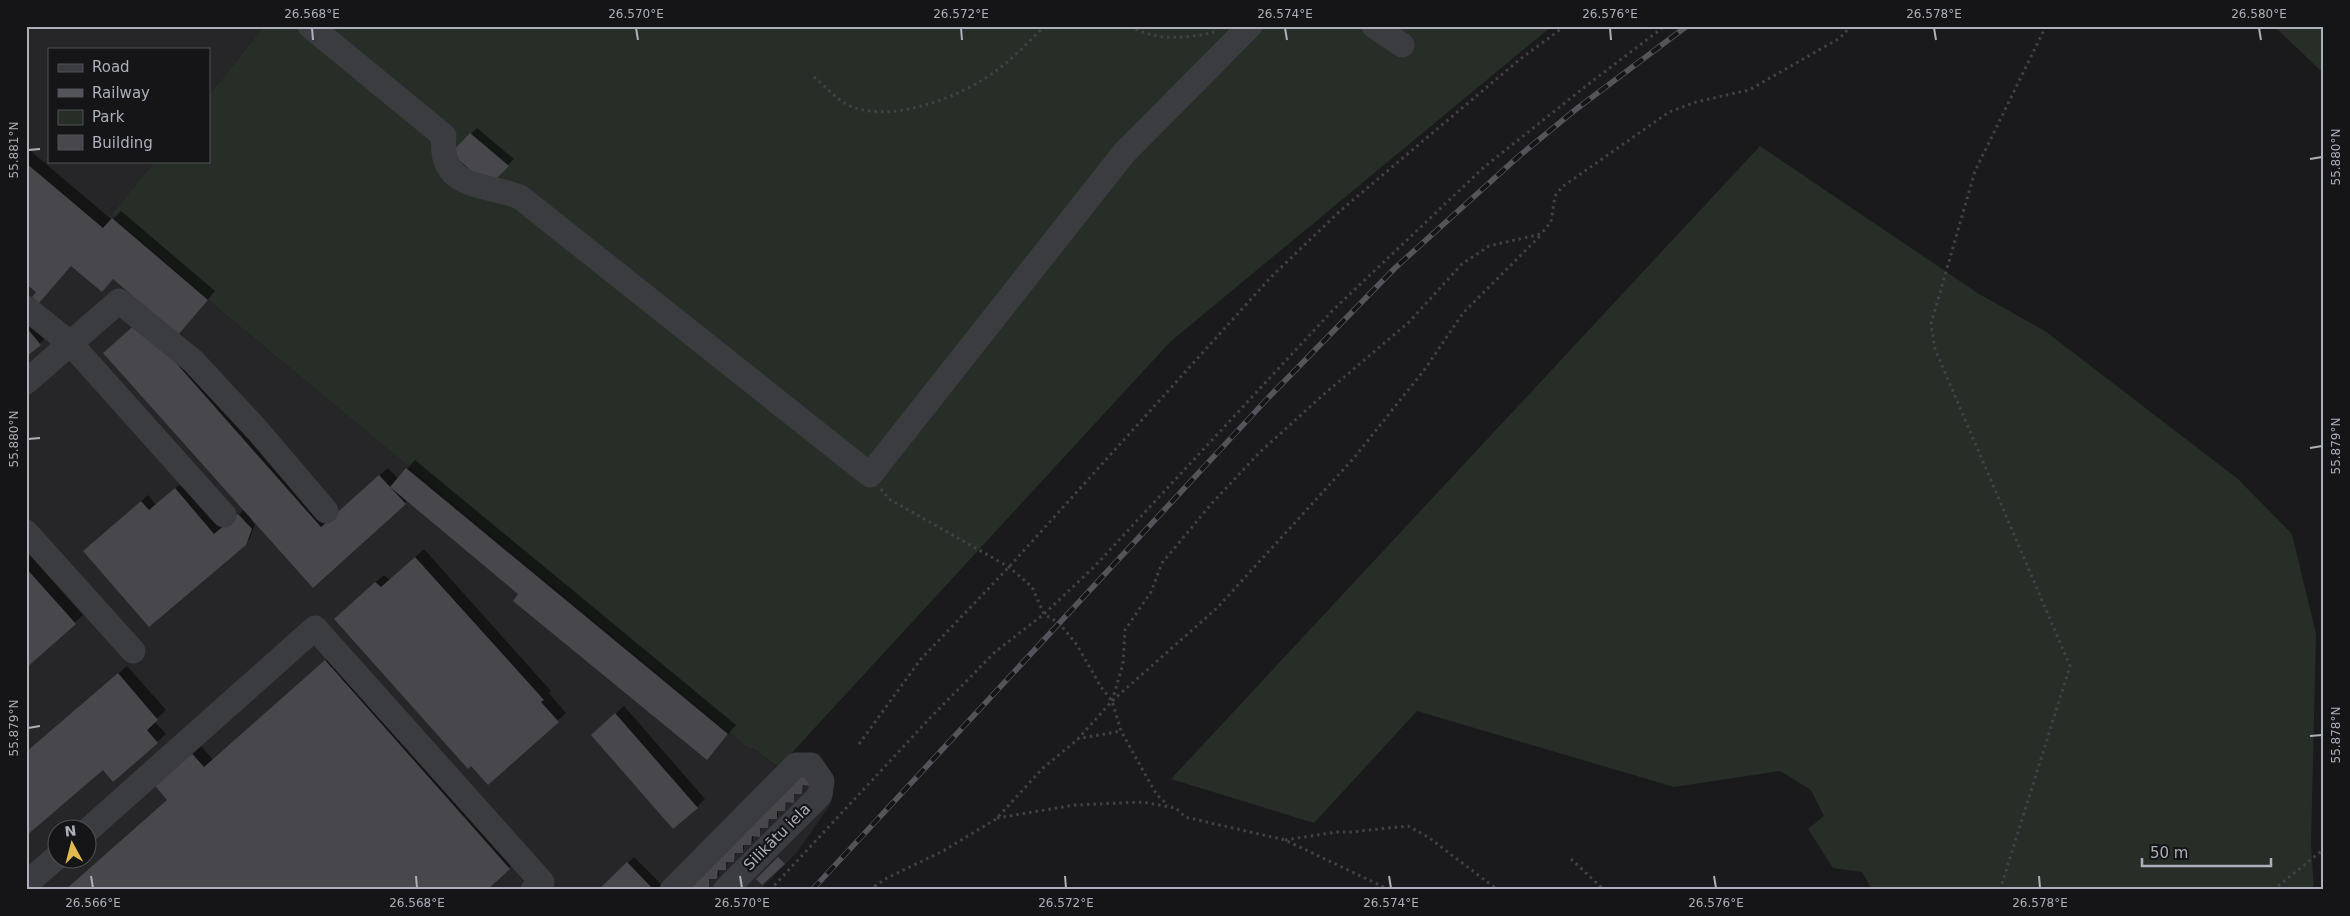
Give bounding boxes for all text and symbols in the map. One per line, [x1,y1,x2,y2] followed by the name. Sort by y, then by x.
[284,7,340,21] text: 26.568°E
[608,7,664,21] text: 26.570°E
[933,7,989,21] text: 26.572°E
[1257,7,1313,21] text: 26.574°E
[1582,7,1638,21] text: 26.576°E
[1906,7,1962,21] text: 26.578°E
[2231,7,2287,21] text: 26.580°E
[48,48,210,162] legend
[92,58,130,76] text: Road
[92,84,150,102] text: Railway
[92,108,125,126] text: Park
[7,122,21,178] text: 55.881°N
[2329,129,2343,185] text: 55.880°N
[92,134,153,152] text: Building
[7,411,21,467] text: 55.880°N
[2329,418,2343,474] text: 55.879°N
[7,700,21,756] text: 55.879°N
[2329,707,2343,763] text: 55.878°N
[740,800,814,874] street label: Silikātu iela
[48,818,98,868] north arrow
[64,822,77,840] text: N
[2142,836,2271,868] scale bar
[2150,844,2188,862] text: 50 m
[65,896,121,910] text: 26.566°E
[389,896,445,910] text: 26.568°E
[714,896,770,910] text: 26.570°E
[1038,896,1094,910] text: 26.572°E
[1363,896,1419,910] text: 26.574°E
[1688,896,1744,910] text: 26.576°E
[2012,896,2068,910] text: 26.578°E

